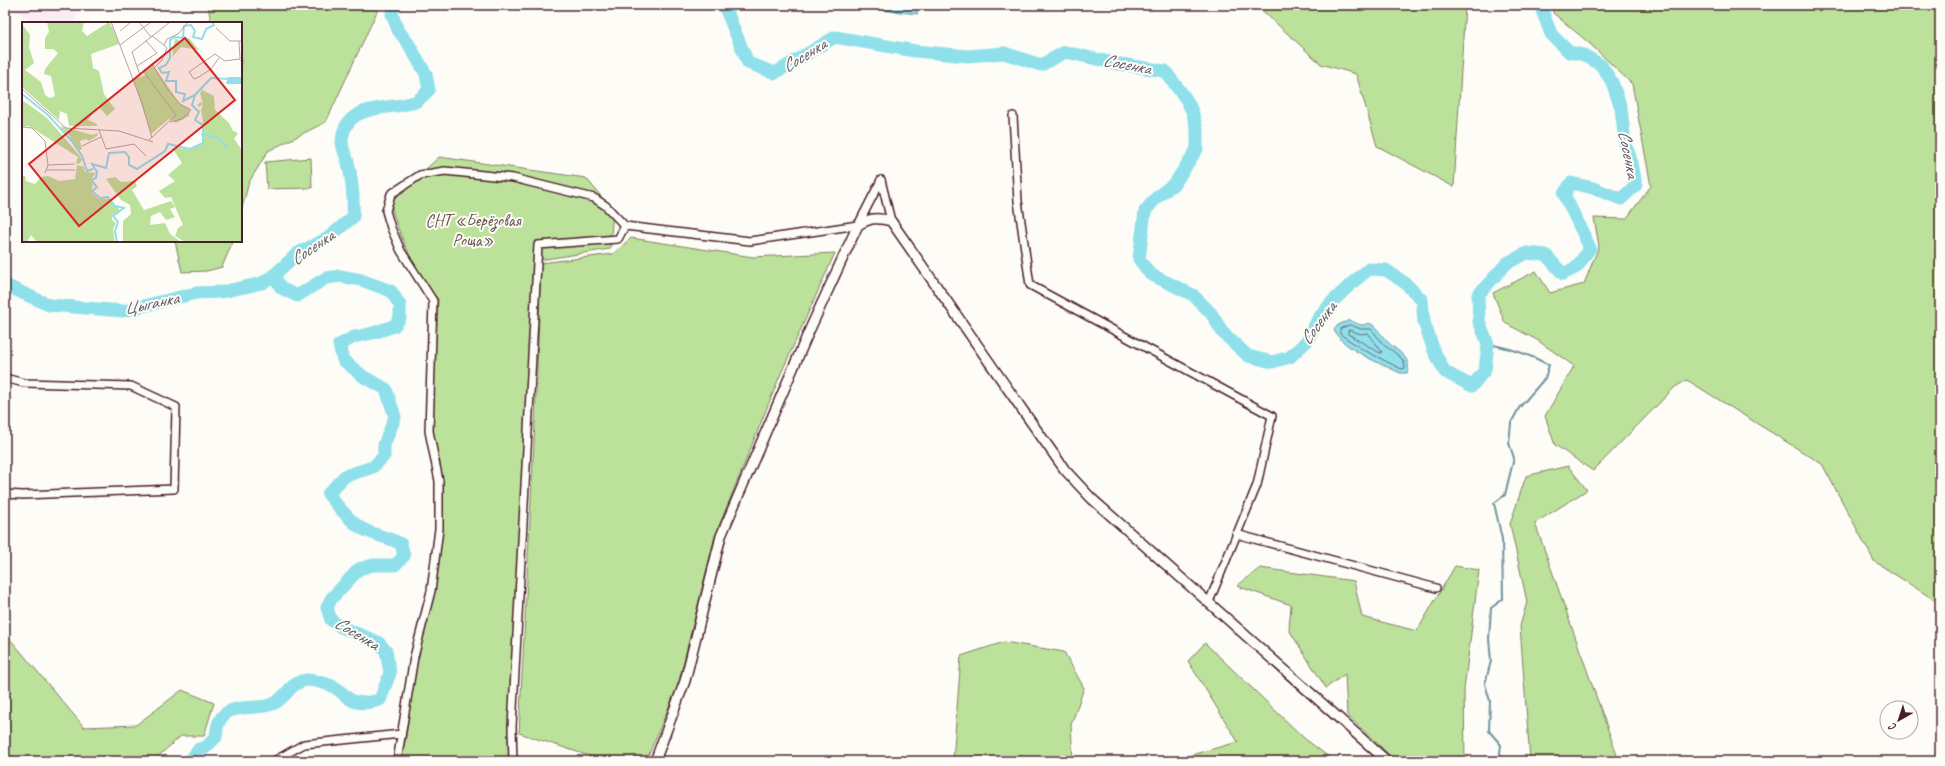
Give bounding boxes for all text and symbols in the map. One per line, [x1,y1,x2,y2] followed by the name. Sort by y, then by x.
[22,22,242,242] inset map
[778,32,832,77] water label: Сосенка
[1101,49,1155,80] water label: Сосенка
[1614,128,1645,182] water label: Сосенка
[426,210,522,251] park label: СНТ «Берёзовая Роща»
[286,223,340,270] water label: Сосенка
[122,286,182,319] water label: Цыганка
[1295,295,1343,349] water label: Сосенка
[331,611,386,656] water label: Сосенка
[1879,700,1919,740] north arrow
[1885,720,1899,735] text: С

